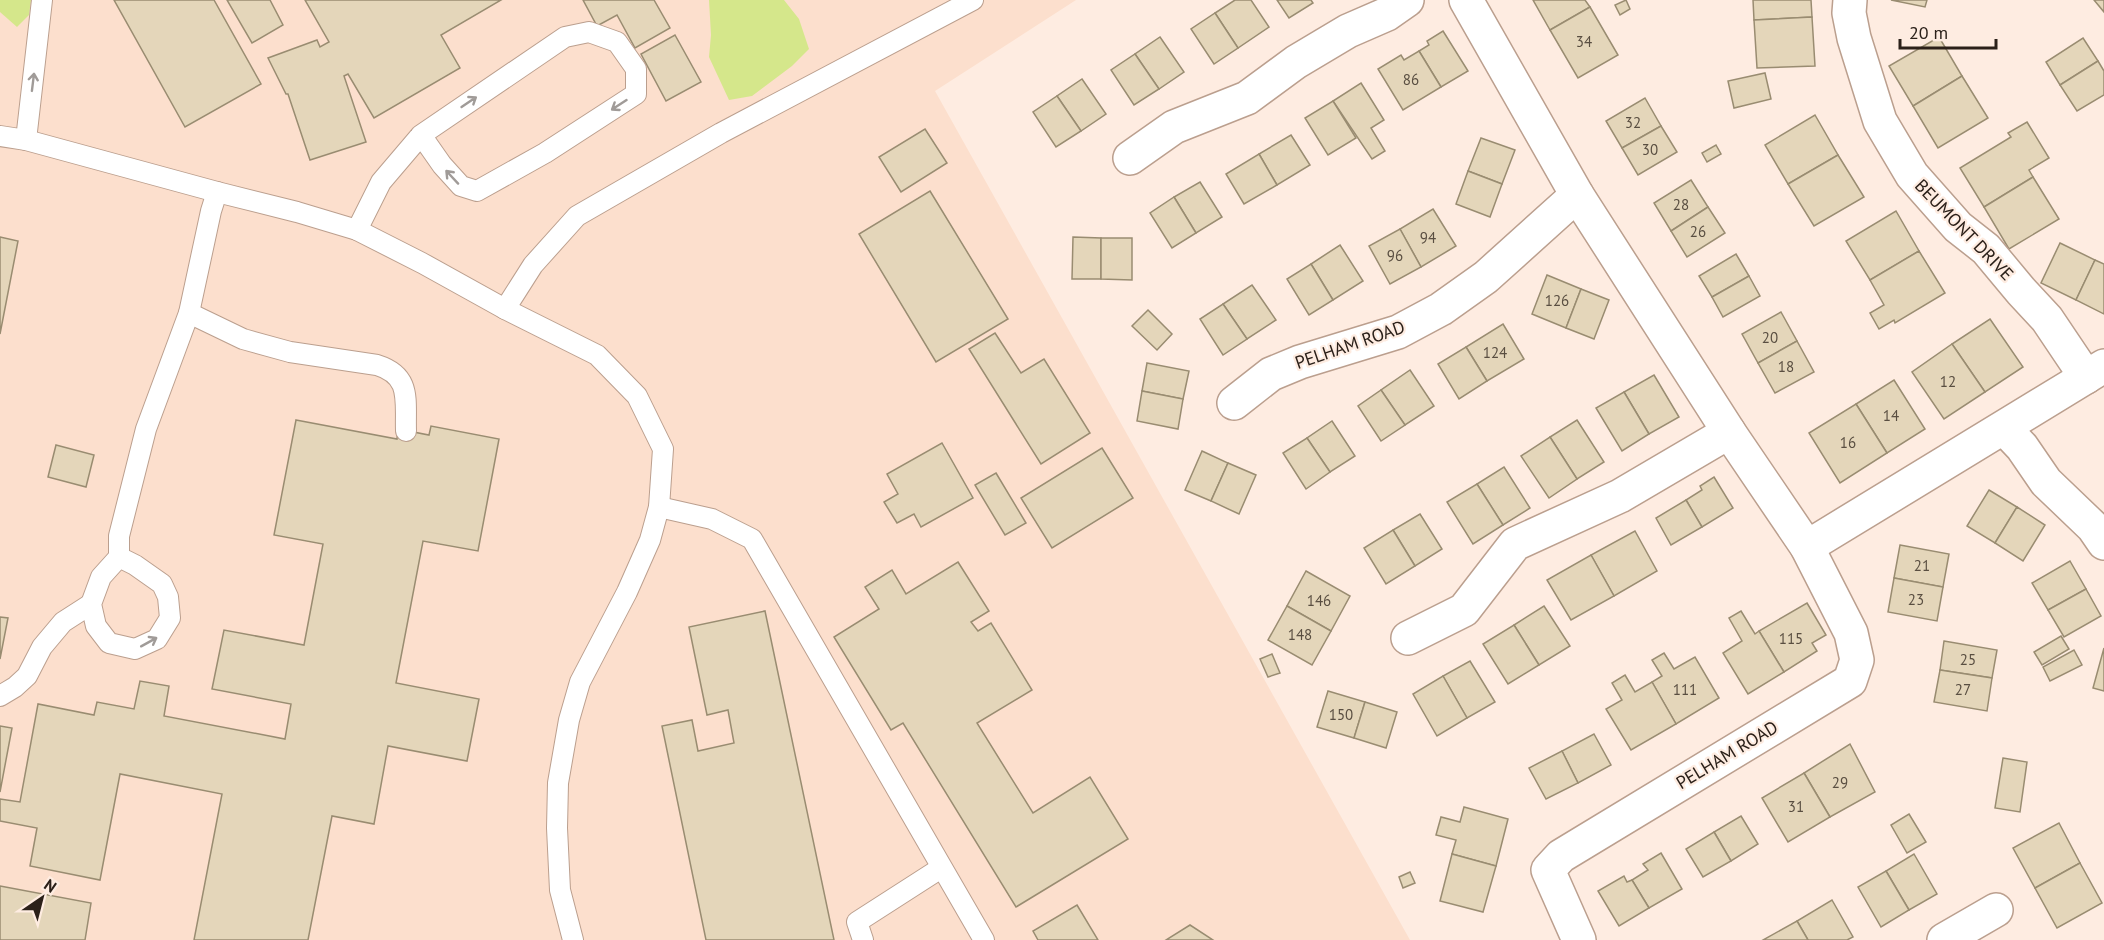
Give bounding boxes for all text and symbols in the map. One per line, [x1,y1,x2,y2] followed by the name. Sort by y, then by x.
[1900,12,1996,50] scale bar
[1909,21,1948,44] text: 20 m
[1576,32,1592,51] house number: 34
[1403,70,1419,89] house number: 86
[27,73,38,93] one-way arrow
[460,96,477,108] one-way arrow
[610,99,627,112] one-way arrow
[1625,113,1641,132] house number: 32
[1642,140,1658,159] house number: 30
[446,170,460,185] one-way arrow
[1910,174,2019,285] street label: BEUMONT DRIVE
[1673,195,1689,214] house number: 28
[1690,222,1706,241] house number: 26
[1420,228,1436,247] house number: 94
[1387,246,1403,265] house number: 96
[1545,291,1569,310] house number: 126
[1292,315,1408,374] street label: PELHAM ROAD
[1762,328,1778,347] house number: 20
[1483,343,1507,362] house number: 124
[1778,357,1794,376] house number: 18
[1940,372,1956,391] house number: 12
[1883,406,1899,425] house number: 14
[1840,433,1856,452] house number: 16
[1914,556,1930,575] house number: 21
[1908,590,1924,609] house number: 23
[1307,591,1331,610] house number: 146
[1288,625,1312,644] house number: 148
[1779,629,1803,648] house number: 115
[140,636,157,648] one-way arrow
[1960,650,1976,669] house number: 25
[1673,680,1697,699] house number: 111
[1955,680,1971,699] house number: 27
[1329,705,1353,724] house number: 150
[1672,715,1782,794] street label: PELHAM ROAD
[1832,773,1848,792] house number: 29
[1788,797,1804,816] house number: 31
[12,868,72,928] north arrow
[41,875,61,897] text: N

